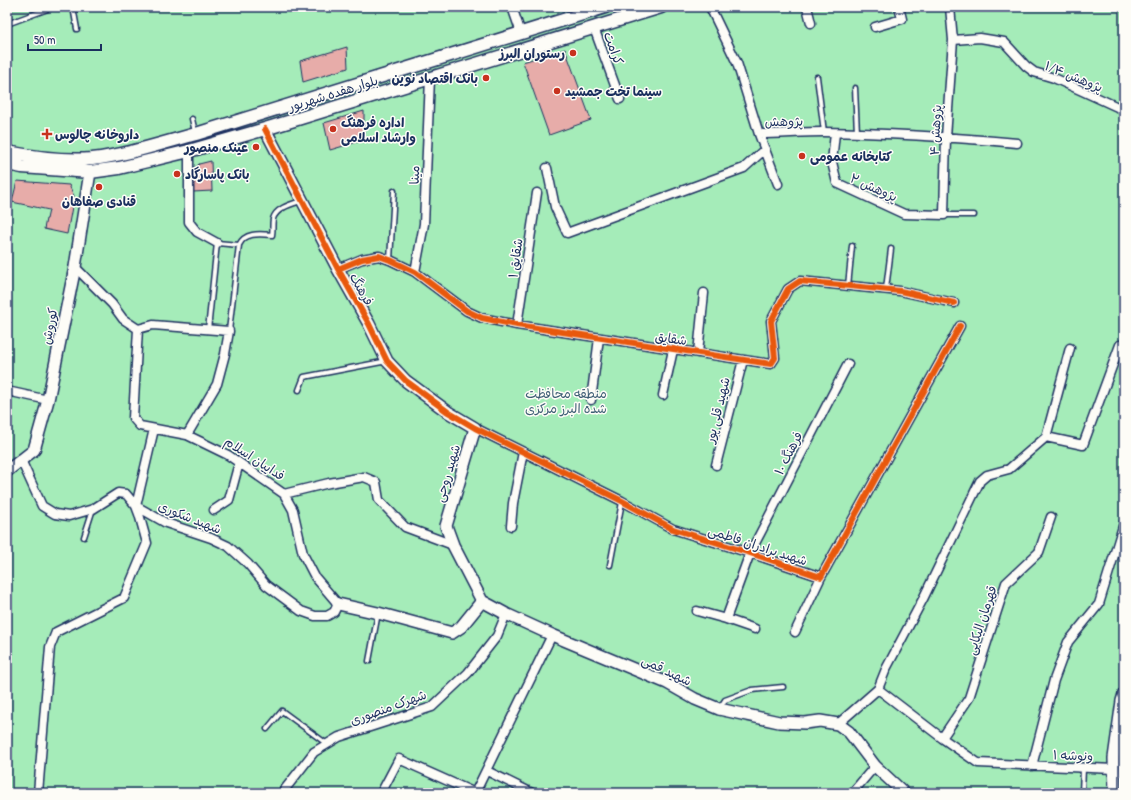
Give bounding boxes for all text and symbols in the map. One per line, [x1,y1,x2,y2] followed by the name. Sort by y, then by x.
[28,26,101,52] scale bar
[600,29,628,67] street label: کرامت
[34,31,55,48] text: 50 m
[498,44,565,63] place label: رستوران البرز
[568,48,578,58] marker: رستوران البرز
[1042,56,1106,96] street label: پژوهش ۱/۴
[392,69,478,87] place label: بانک اقتصاد نوین
[285,71,380,115] street label: بلوار هفده شهریور
[481,73,491,83] marker: بانک اقتصاد نوین
[565,82,662,100] place label: سینما تخت جمشید
[552,86,562,96] marker: سینما تخت جمشید
[925,104,945,156] street label: پژوهش ۴
[765,112,804,130] street label: پژوهش
[341,113,416,146] place label: اداره فرهنگ وارشاد اسلامی
[328,124,338,134] marker: اداره فرهنگ وارشاد اسلامی
[55,125,139,144] place label: داروخانه چالوس
[42,129,52,139] marker: داروخانه چالوس
[183,138,248,156] place label: عینک منصور
[251,142,261,152] marker: عینک منصور
[810,147,892,165] place label: کتابخانه عمومی
[797,151,807,161] marker: کتابخانه عمومی
[185,165,250,183] place label: بانک پاسارگاد
[405,165,423,185] street label: مینا
[172,169,182,179] marker: بانک پاسارگاد
[847,169,901,206] street label: پژوهش ۲
[94,182,104,192] marker: قنادی صفاهان
[62,192,136,210] place label: قنادی صفاهان
[503,237,527,279] street label: شقایق ۱
[346,270,378,308] street label: فرهنگ
[37,306,61,346] street label: کوروش
[654,327,688,349] street label: شقایق
[700,375,735,446] street label: شهید قلی پور
[525,384,607,417] park label: منطقه محافظت شده البرز مرکزی
[769,428,807,478] street label: فرهنگ ۱۰
[220,432,289,486] street label: فداییان اسلام
[430,442,465,504] street label: شهید روحی
[156,496,224,538] street label: شهید شکوری
[706,520,810,570] street label: شهید برادران فاطمی
[961,583,1002,657] street label: قهرمان الیکایی
[639,650,695,691] street label: شهید قمی
[347,685,429,729] street label: شهرک منصوری
[1053,745,1093,765] street label: ونوشه ۱

